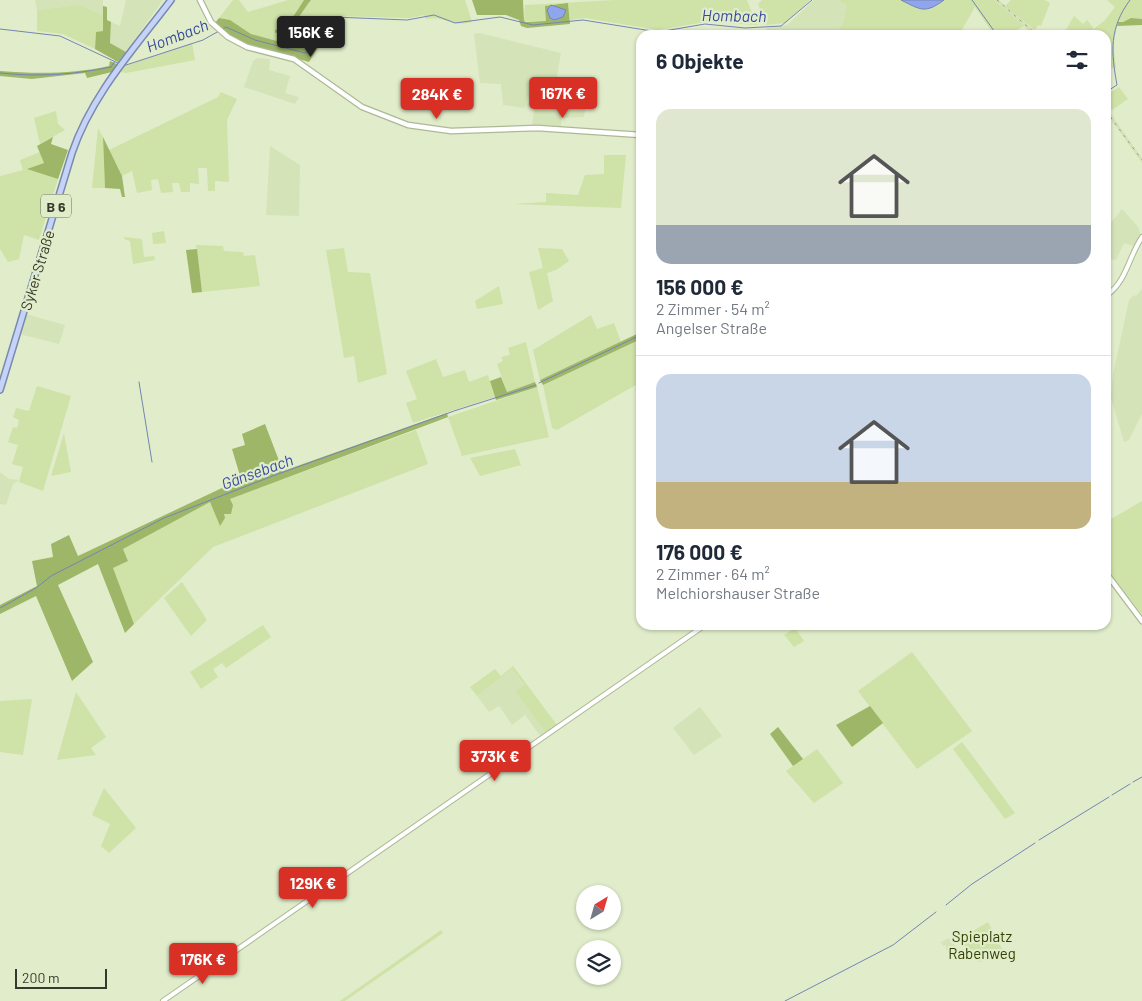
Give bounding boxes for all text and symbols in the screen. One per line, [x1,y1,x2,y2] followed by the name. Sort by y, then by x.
[701,5,767,25] water label: Hombach
[143,15,211,55] water label: Hombach
[270,15,352,58] pin: 156K €
[288,22,334,41] text: 156K €
[1063,46,1091,74] icon: filters
[656,48,744,73] text: 6 Objekte
[522,76,604,119] pin: 167K €
[396,78,478,120] pin: 284K €
[540,83,586,102] text: 167K €
[412,84,462,103] text: 284K €
[829,141,919,231] icon: home
[41,195,71,218] road number: B 6
[16,228,58,312] street label: Syker Straße
[656,274,744,299] text: 156 000 €
[656,299,770,318] text: 2 Zimmer · 54 m²
[656,318,767,337] text: Angelser Straße
[829,407,919,497] icon: home
[219,449,295,493] water label: Gänsebach
[656,539,743,564] text: 176 000 €
[656,564,770,583] text: 2 Zimmer · 64 m²
[656,583,820,602] text: Melchiorshauser Straße
[454,740,536,782] pin: 373K €
[471,746,519,765] text: 373K €
[272,866,354,909] pin: 129K €
[290,873,336,892] text: 129K €
[576,885,621,930] north arrow
[576,885,621,985] map controls
[948,927,1016,962] park label: Spieplatz Rabenweg
[576,940,621,985] button: layers
[162,942,244,985] pin: 176K €
[180,949,226,968] text: 176K €
[15,966,108,989] scale bar
[22,969,60,986] text: 200 m

